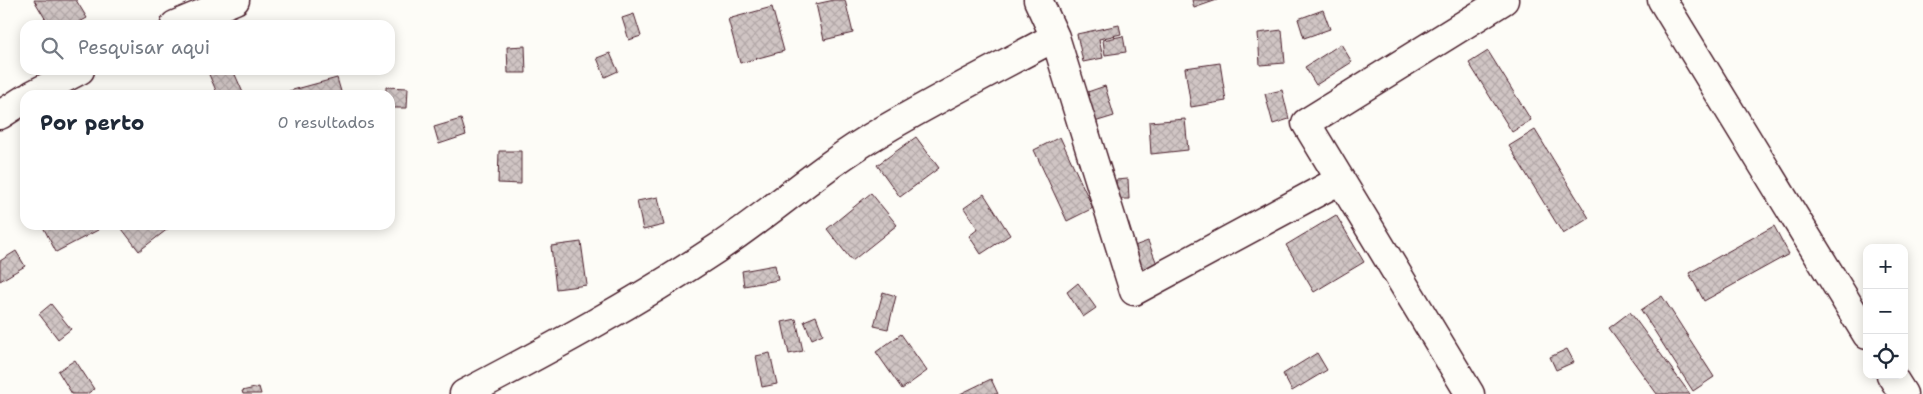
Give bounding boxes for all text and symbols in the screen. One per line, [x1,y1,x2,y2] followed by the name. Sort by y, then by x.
[20,20,395,75] search box
[38,34,66,62] icon: search
[78,35,210,60] text: Pesquisar aqui
[40,109,144,137] text: Por perto
[277,112,375,133] text: 0 resultados
[1863,244,1908,379] map controls
[1863,244,1908,289] button: +
[1863,289,1908,334] button: −
[1863,334,1908,379] button: locate

